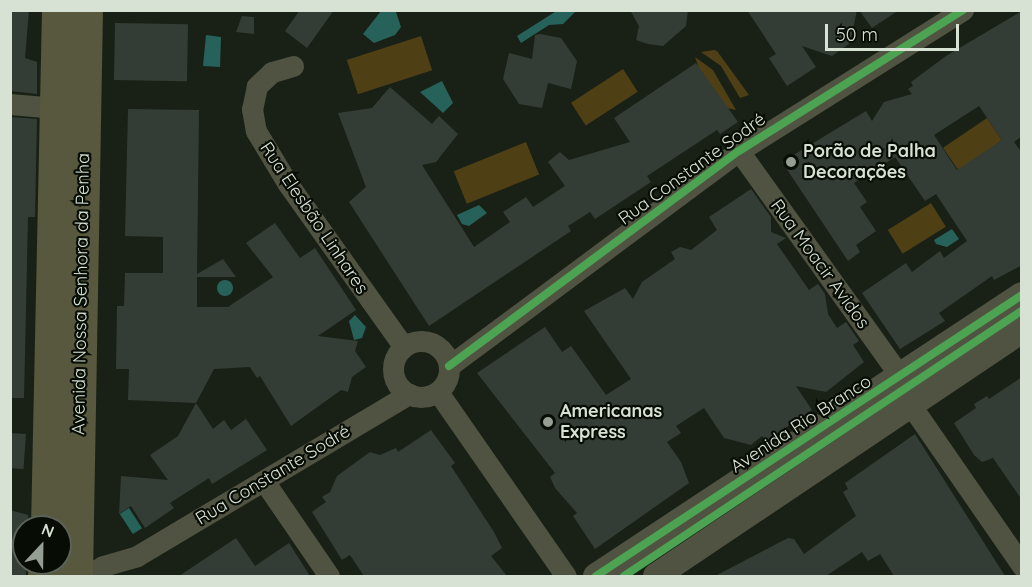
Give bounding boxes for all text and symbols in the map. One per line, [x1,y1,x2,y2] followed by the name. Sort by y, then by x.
[828,12,962,50] scale bar
[836,23,878,46] text: 50 m
[614,108,770,230] street label: Rua Constante Sodré
[255,138,373,298] street label: Rua Elesbão Linhares
[803,141,936,184] place label: Porão de Palha Decorações
[68,153,94,435] street label: Avenida Nossa Senhora da Penha
[784,155,798,169] marker: Porão de Palha Decorações
[766,195,874,333] street label: Rua Moacir Avidos
[727,370,875,478] street label: Avenida Rio Branco
[560,401,662,444] place label: Americanas Express
[541,415,555,429] marker: Americanas Express
[192,420,354,530] street label: Rua Constante Sodré
[12,515,72,575] north arrow
[39,519,57,542] text: N

